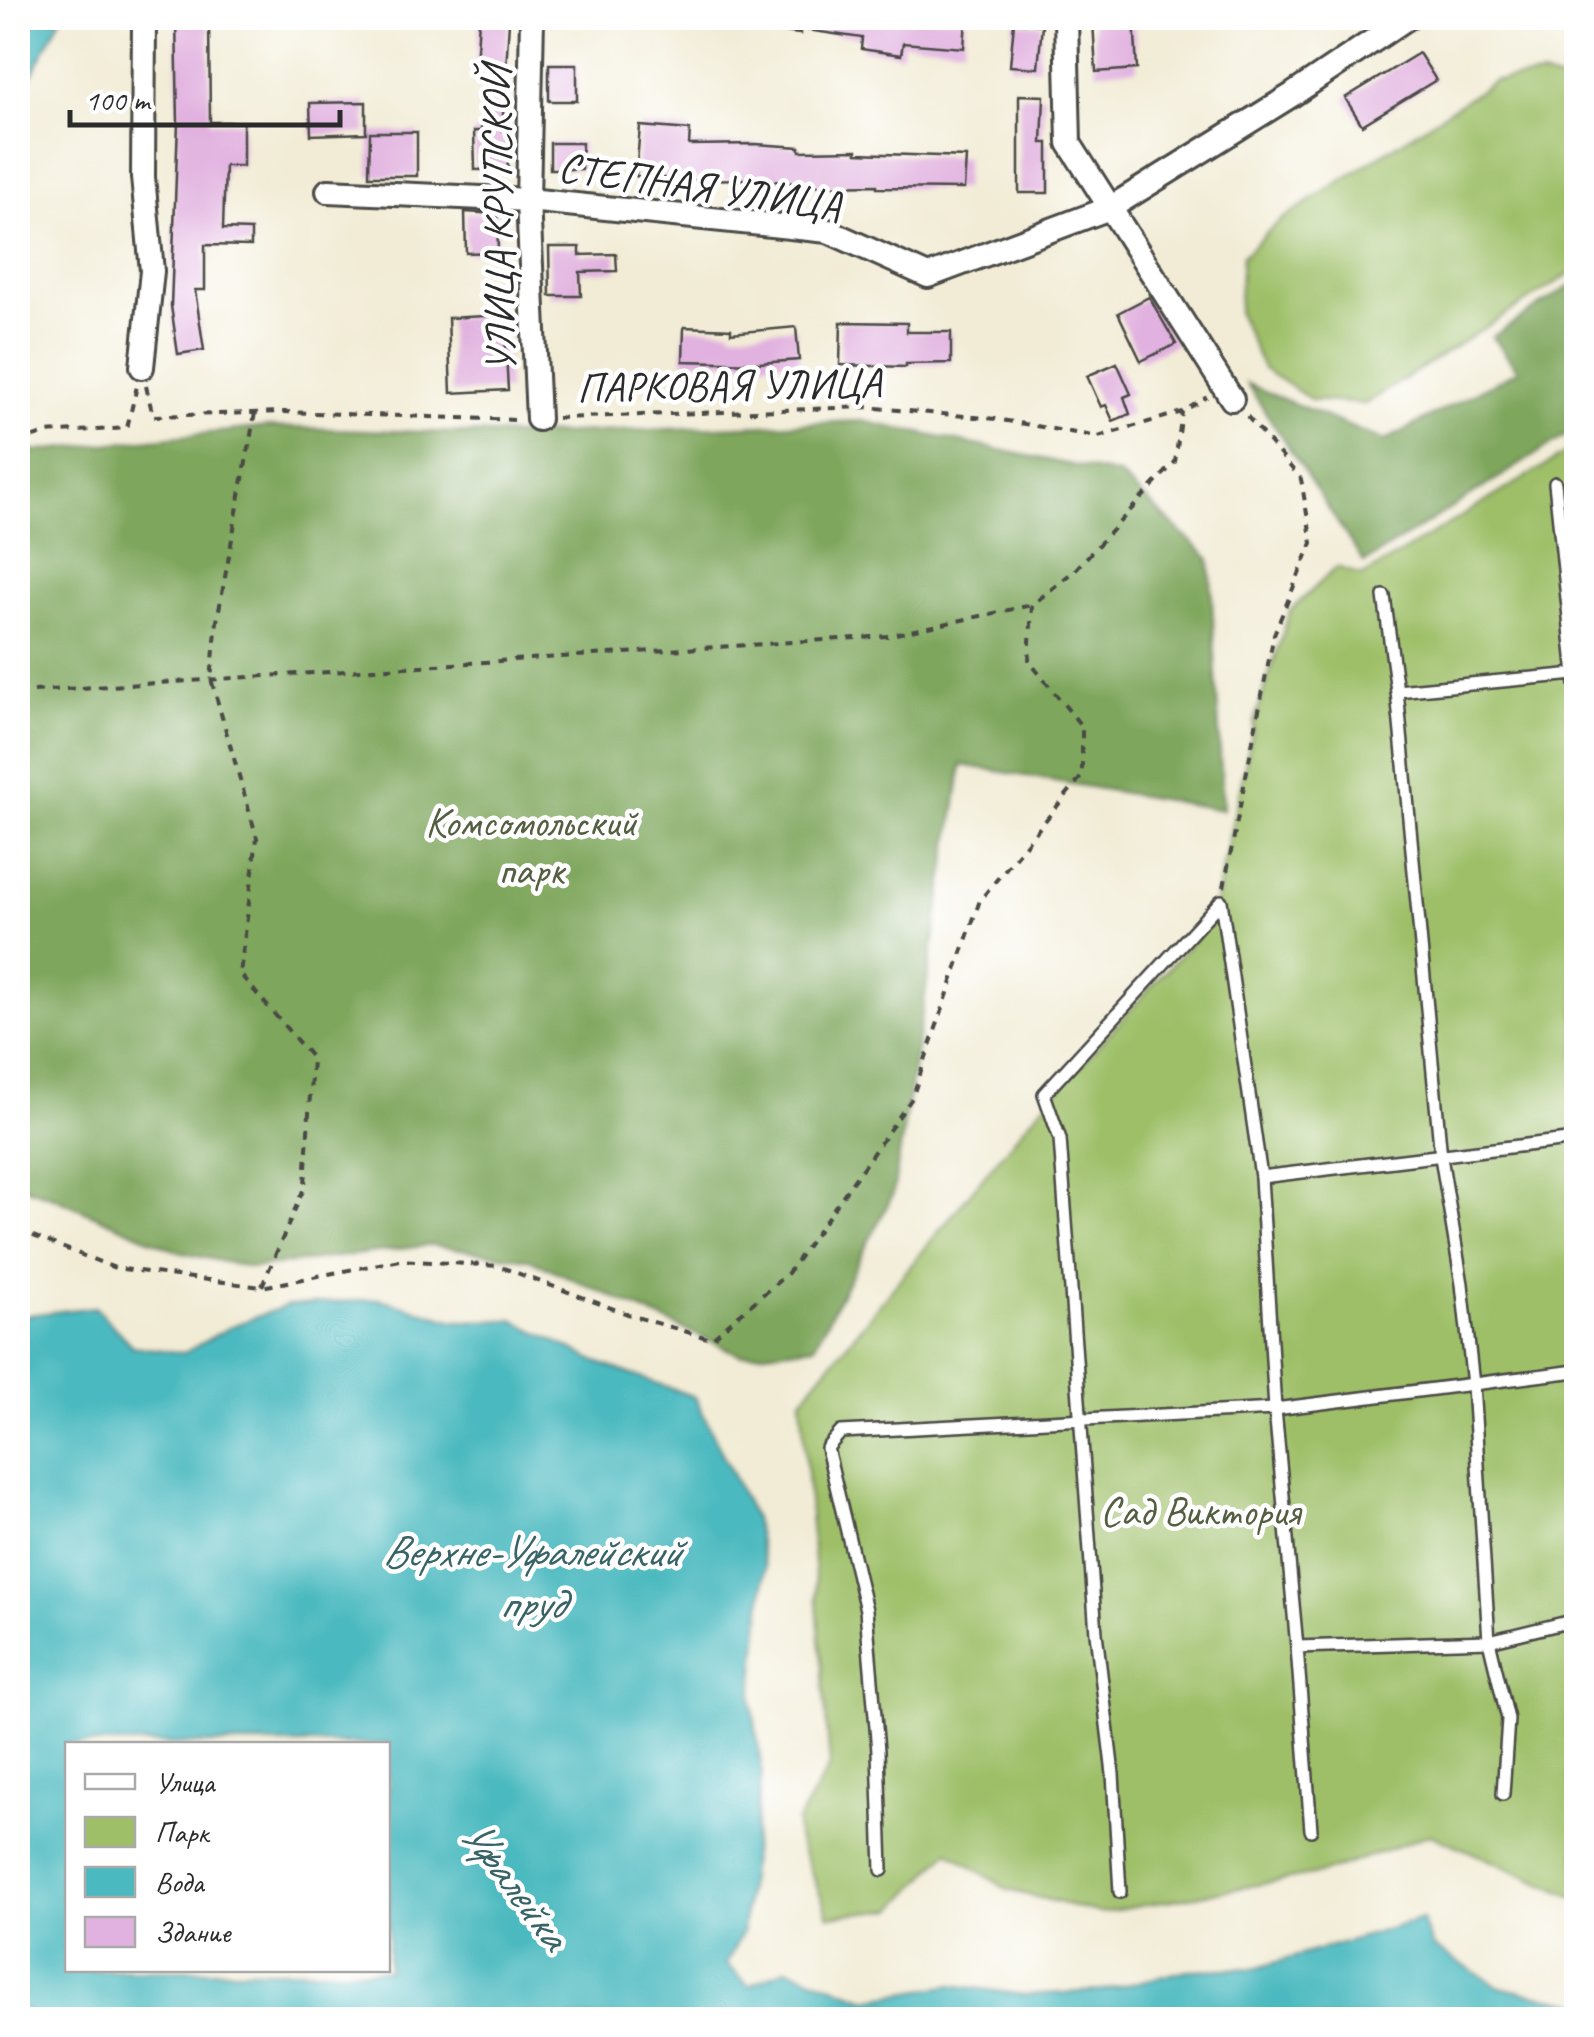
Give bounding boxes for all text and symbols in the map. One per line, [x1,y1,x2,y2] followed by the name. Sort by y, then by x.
[469,59,528,373] street label: УЛИЦА КРУПСКОЙ
[70,65,340,127] scale bar
[85,81,152,119] text: 100 m
[555,140,845,233] street label: СТЕПНАЯ УЛИЦА
[577,356,883,415] street label: ПАРКОВАЯ УЛИЦА
[425,796,639,897] park label: Комсомольский парк
[1100,1485,1303,1538] park label: Сад Виктория
[382,1523,688,1632] water label: Верхне-Уфалейский пруд
[65,1742,390,1972] legend
[155,1763,216,1801] text: Улица
[447,1808,585,1964] water label: Уфалейка
[155,1813,211,1851] text: Парк
[155,1863,206,1901] text: Вода
[155,1913,232,1951] text: Здание

